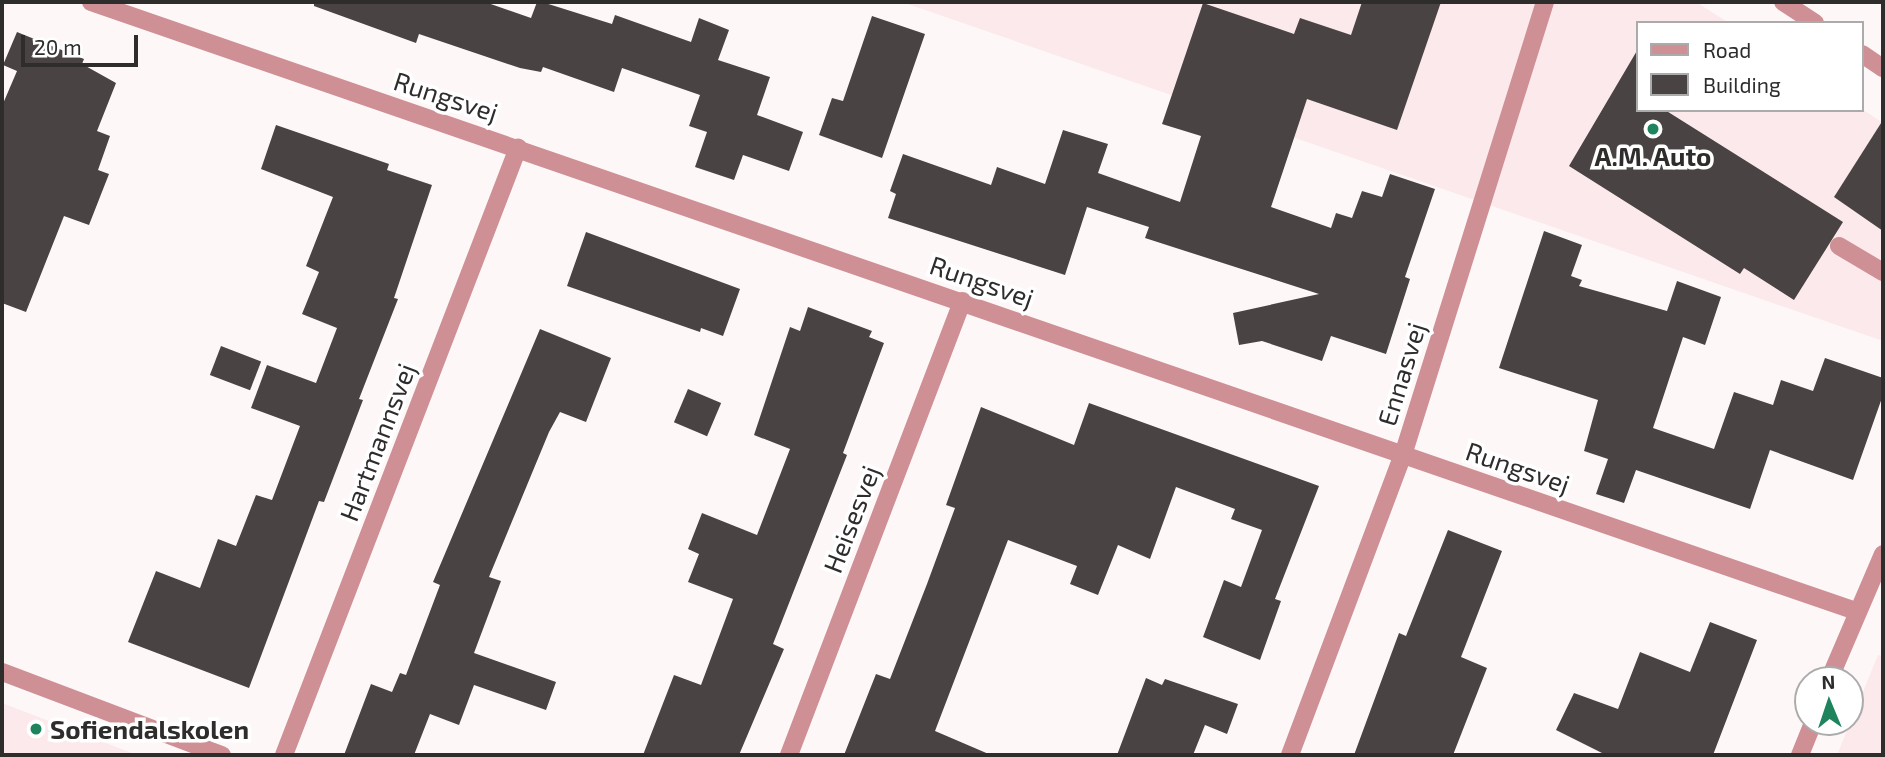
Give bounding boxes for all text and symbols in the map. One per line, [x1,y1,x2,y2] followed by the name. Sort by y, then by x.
[24,21,142,65] scale bar
[1636,21,1864,112] legend
[34,34,82,59] text: 20 m
[1703,37,1751,62] text: Road
[390,65,502,127] street label: Rungsvej
[1703,72,1781,97] text: Building
[1645,121,1661,137] marker: A.M. Auto
[1594,140,1712,172] place label: A.M. Auto
[926,249,1038,313] street label: Rungsvej
[1371,319,1431,429] street label: Ennasvej
[333,359,421,525] street label: Hartmannsvej
[1462,435,1574,499] street label: Rungsvej
[816,461,886,577] street label: Heisesvej
[1794,666,1864,736] north arrow
[1821,670,1836,693] text: N
[50,713,249,745] place label: Sofiendalskolen
[28,721,44,737] marker: Sofiendalskolen

